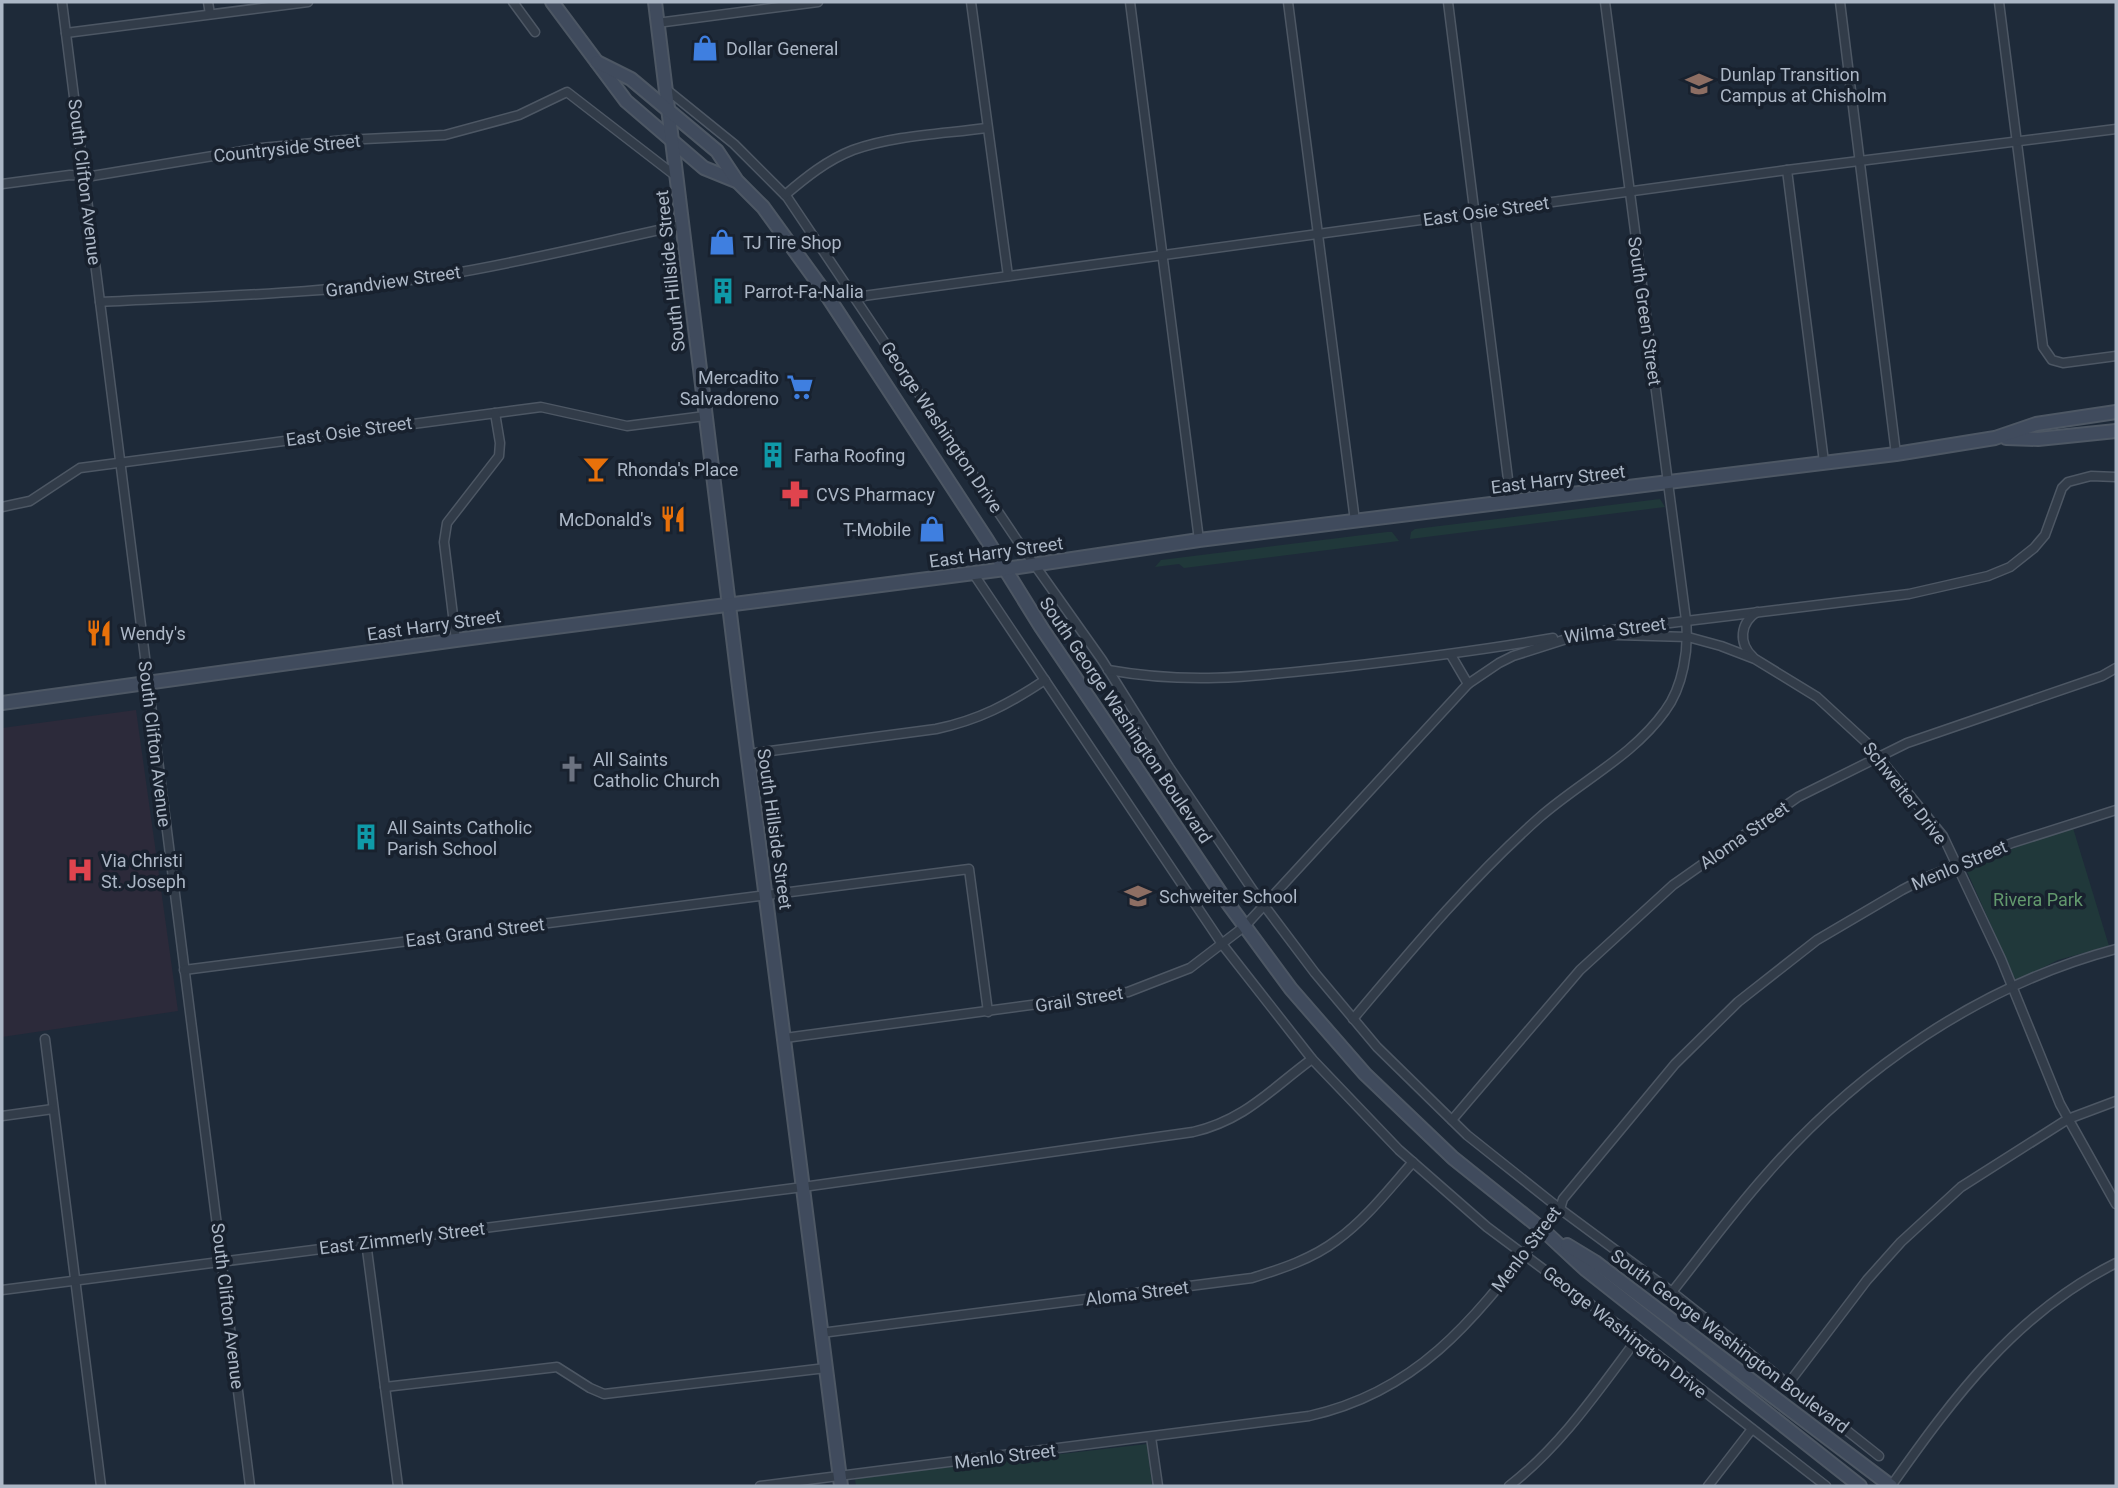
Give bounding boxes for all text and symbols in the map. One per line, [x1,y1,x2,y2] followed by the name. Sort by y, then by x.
[690,33,720,63] shop icon: Dollar General
[726,38,838,59] place label: Dollar General
[1720,64,1887,106] place label: Dunlap Transition Campus at Chisholm
[1684,69,1714,99] school or university icon: Dunlap Transition Campus at Chisholm
[64,98,106,266] street label: South Clifton Avenue
[212,130,362,166] street label: Countryside Street
[651,189,689,353] street label: South Hillside Street
[1422,192,1551,230] street label: East Osie Street
[707,227,737,257] shop icon: TJ Tire Shop
[743,232,842,253] place label: TJ Tire Shop
[1624,235,1666,387] street label: South Green Street
[324,261,462,301] street label: Grandview Street
[708,276,738,306] building icon: Parrot-Fa-Nalia
[744,281,864,302] place label: Parrot-Fa-Nalia
[877,337,1007,517] street label: George Washington Drive
[680,367,779,409] place label: Mercadito Salvadoreno
[785,372,815,402] supermarket icon: Mercadito Salvadoreno
[285,412,414,450] street label: East Osie Street
[758,440,788,470] building icon: Farha Roofing
[794,445,905,466] place label: Farha Roofing
[581,454,611,484] bar icon: Rhonda's Place
[617,459,738,480] place label: Rhonda's Place
[1490,460,1626,498] street label: East Harry Street
[780,479,810,509] pharmacy icon: CVS Pharmacy
[816,484,935,505] place label: CVS Pharmacy
[658,504,688,534] restaurant icon: McDonald's
[559,509,652,530] place label: McDonald's
[917,514,947,544] shop icon: T-Mobile
[843,519,911,540] place label: T-Mobile
[928,532,1064,572] street label: East Harry Street
[1036,593,1216,847] street label: South George Washington Boulevard
[366,605,502,645] street label: East Harry Street
[1563,612,1667,648] street label: Wilma Street
[84,618,114,648] restaurant icon: Wendy's
[120,623,186,644] place label: Wendy's
[134,660,176,828] street label: South Clifton Avenue
[1859,738,1951,848] street label: Schweiter Drive
[753,747,797,911] street label: South Hillside Street
[593,749,720,791] place label: All Saints Catholic Church
[557,754,587,784] church icon: All Saints Catholic Church
[1695,797,1793,873] street label: Aloma Street
[387,817,532,859] place label: All Saints Catholic Parish School
[351,822,381,852] building icon: All Saints Catholic Parish School
[1908,835,2010,895] street label: Menlo Street
[101,850,186,892] place label: Via Christi St. Joseph
[65,855,95,885] hospital icon: Via Christi St. Joseph
[1123,881,1153,911] school or university icon: Schweiter School
[1159,886,1297,907] place label: Schweiter School
[1993,889,2084,910] park label: Rivera Park
[404,913,546,951] street label: East Grand Street
[1034,982,1124,1016] street label: Grail Street
[1487,1202,1565,1296] street label: Menlo Street
[318,1217,486,1259] street label: East Zimmerly Street
[207,1222,249,1390] street label: South Clifton Avenue
[1607,1245,1853,1437] street label: South George Washington Boulevard
[1539,1262,1711,1402] street label: George Washington Drive
[1084,1276,1190,1310] street label: Aloma Street
[953,1439,1057,1473] street label: Menlo Street

